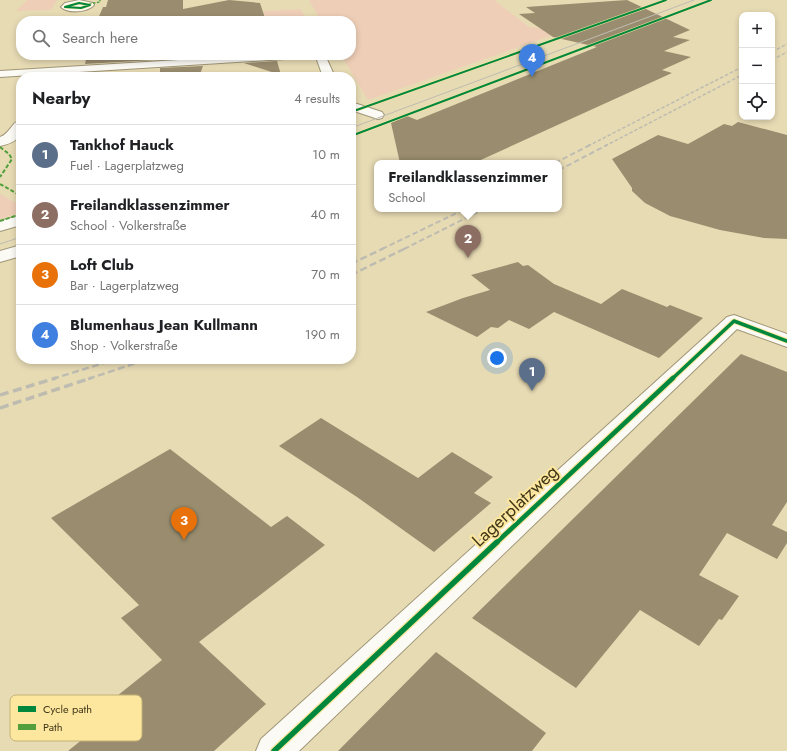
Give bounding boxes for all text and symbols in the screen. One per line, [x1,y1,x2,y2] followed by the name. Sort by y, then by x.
[739,12,775,120] map controls
[739,12,775,48] button: +
[16,16,356,60] search box
[30,27,52,49] icon: search
[62,27,138,49] text: Search here
[519,44,545,77] pin: 4
[739,48,775,84] button: −
[739,84,775,120] button: locate
[32,86,90,110] text: Nearby
[294,89,340,108] text: 4 results
[70,134,174,156] text: Tankhof Hauck
[42,145,48,164] text: 1
[312,145,340,164] text: 10 m
[70,156,184,175] text: Fuel · Lagerplatzweg
[374,160,562,212] popup
[388,166,548,188] text: Freilandklassenzimmer
[388,188,426,207] text: School
[70,194,230,216] text: Freilandklassenzimmer
[41,205,49,224] text: 2
[311,205,340,224] text: 40 m
[70,216,186,235] text: School · Volkerstraße
[455,225,481,258] pin: 2
[70,254,134,276] text: Loft Club
[41,265,49,284] text: 3
[311,265,340,284] text: 70 m
[70,276,179,295] text: Bar · Lagerplatzweg
[70,314,258,336] text: Blumenhaus Jean Kullmann
[40,325,50,344] text: 4
[305,325,340,344] text: 190 m
[70,336,178,355] text: Shop · Volkerstraße
[487,348,507,368] your location
[519,358,545,391] pin: 1
[466,459,564,553] street label: Lagerplatzweg
[171,507,197,540] pin: 3
[10,695,142,741] legend
[43,701,92,717] text: Cycle path
[43,719,62,735] text: Path

